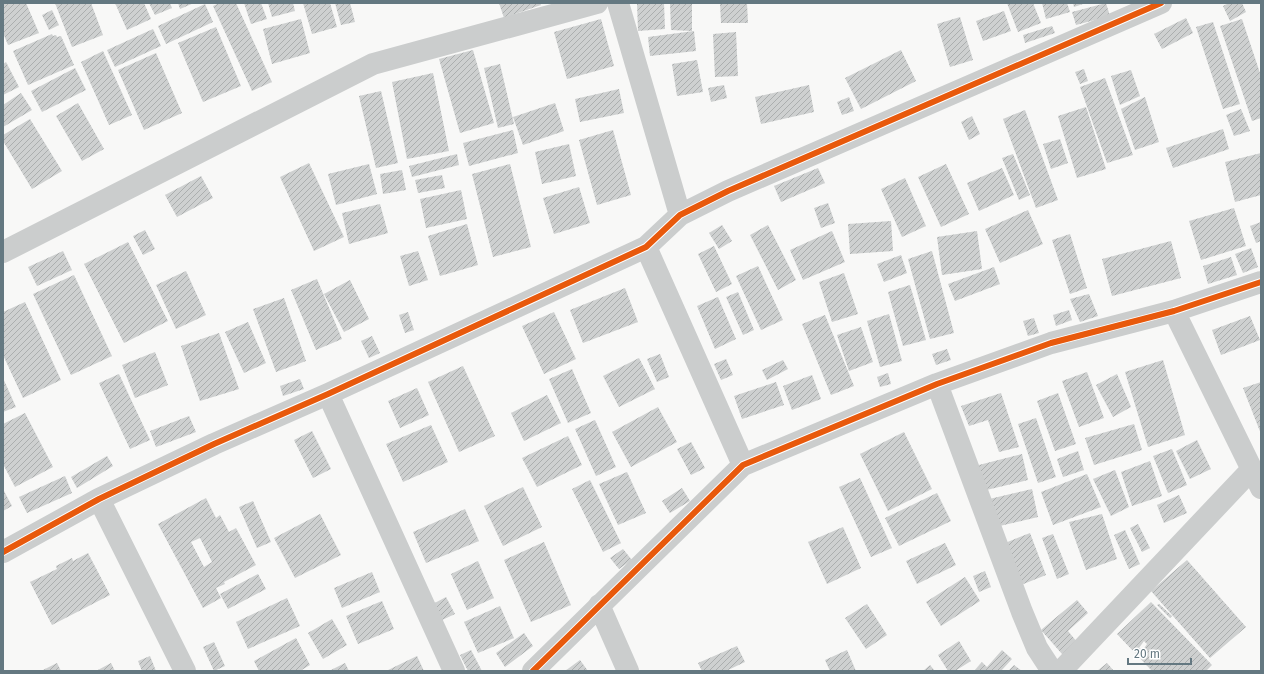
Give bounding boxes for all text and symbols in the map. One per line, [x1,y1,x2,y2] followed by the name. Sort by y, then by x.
[1128,640,1191,666] scale bar
[1134,647,1160,661] text: 20 m

